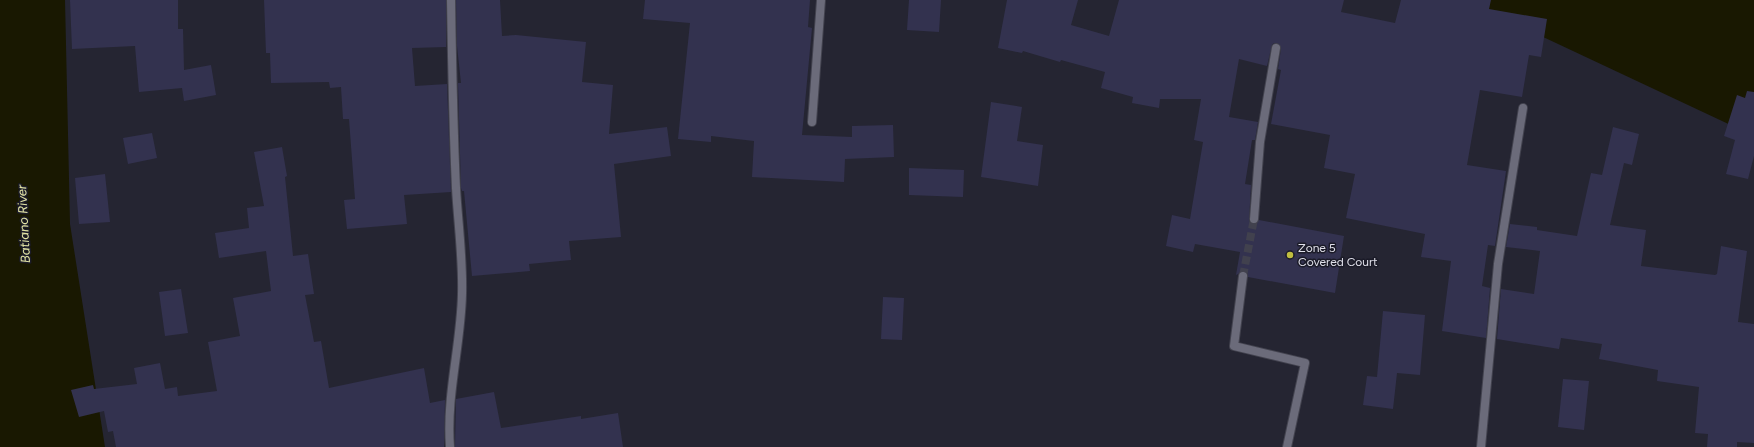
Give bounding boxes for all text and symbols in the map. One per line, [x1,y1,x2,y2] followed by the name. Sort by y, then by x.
[14,184,33,264] water label: Batiano River
[1298,241,1378,269] place label: Zone 5 Covered Court
[1285,250,1295,260] marker: Zone 5 Covered Court

